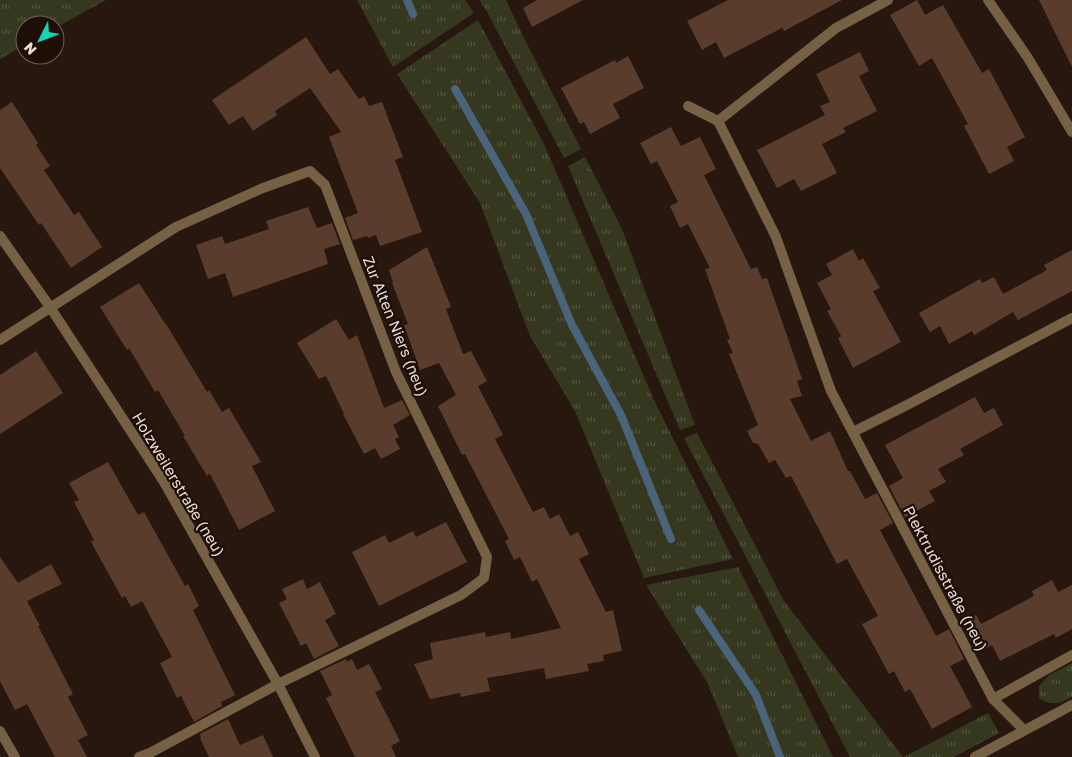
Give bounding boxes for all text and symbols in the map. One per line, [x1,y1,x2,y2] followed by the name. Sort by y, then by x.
[15,15,65,65] north arrow
[20,39,40,59] text: N
[360,253,432,399] street label: Zur Alten Niers (neu)
[129,409,229,559] street label: Holzweilerstraße (neu)
[900,502,992,654] street label: Plektrudisstraße (neu)

